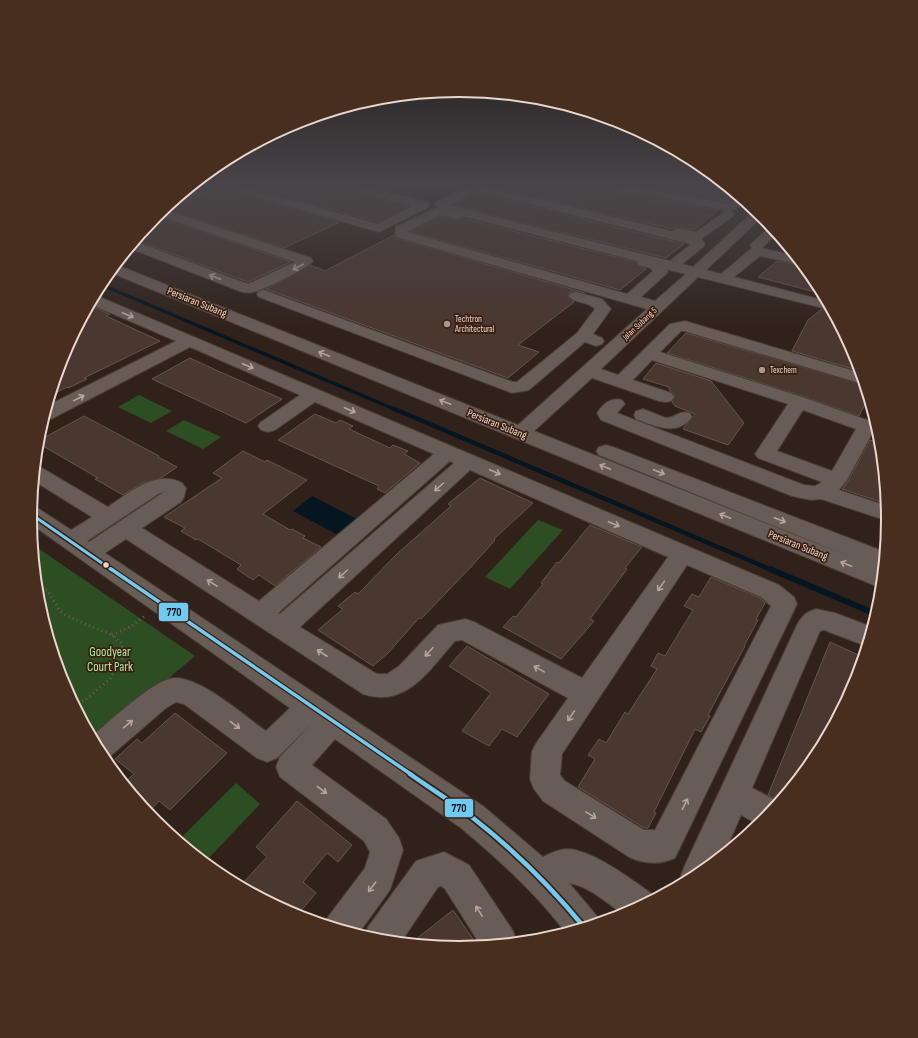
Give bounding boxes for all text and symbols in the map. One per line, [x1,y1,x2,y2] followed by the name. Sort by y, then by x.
[292,263,304,271] one-way arrow
[210,272,222,280] one-way arrow
[165,284,229,320] street label: Persiaran Subang
[620,305,660,343] street label: Jalan Subang 5
[122,311,134,319] one-way arrow
[454,314,495,335] place label: Techtron Architectural
[442,319,452,329] marker: Techtron Architectural
[318,349,330,357] one-way arrow
[241,363,253,370] one-way arrow
[757,365,767,375] marker: Texchem
[770,365,797,376] place label: Texchem
[73,393,85,401] one-way arrow
[439,398,451,406] one-way arrow
[343,406,355,414] one-way arrow
[465,406,529,442] street label: Persiaran Subang
[599,463,611,470] one-way arrow
[488,469,500,476] one-way arrow
[653,469,665,477] one-way arrow
[434,482,445,491] one-way arrow
[720,511,732,519] one-way arrow
[774,516,786,524] one-way arrow
[608,520,620,528] one-way arrow
[766,527,830,563] street label: Persiaran Subang
[101,560,111,570] unlabelled marker
[840,560,852,568] one-way arrow
[337,569,348,578] one-way arrow
[207,579,218,587] one-way arrow
[657,580,665,591] one-way arrow
[158,602,189,622] line badge: 770
[167,606,181,619] text: 770
[87,644,133,675] park label: Goodyear Court Park
[424,647,433,657] one-way arrow
[317,649,328,657] one-way arrow
[533,665,545,672] one-way arrow
[567,710,575,721] one-way arrow
[122,720,133,729] one-way arrow
[230,721,241,730] one-way arrow
[317,786,328,794] one-way arrow
[444,798,474,818] line badge: 770
[682,798,689,810] one-way arrow
[452,802,466,815] text: 770
[585,811,596,819] one-way arrow
[367,881,376,892] one-way arrow
[475,906,483,917] one-way arrow

